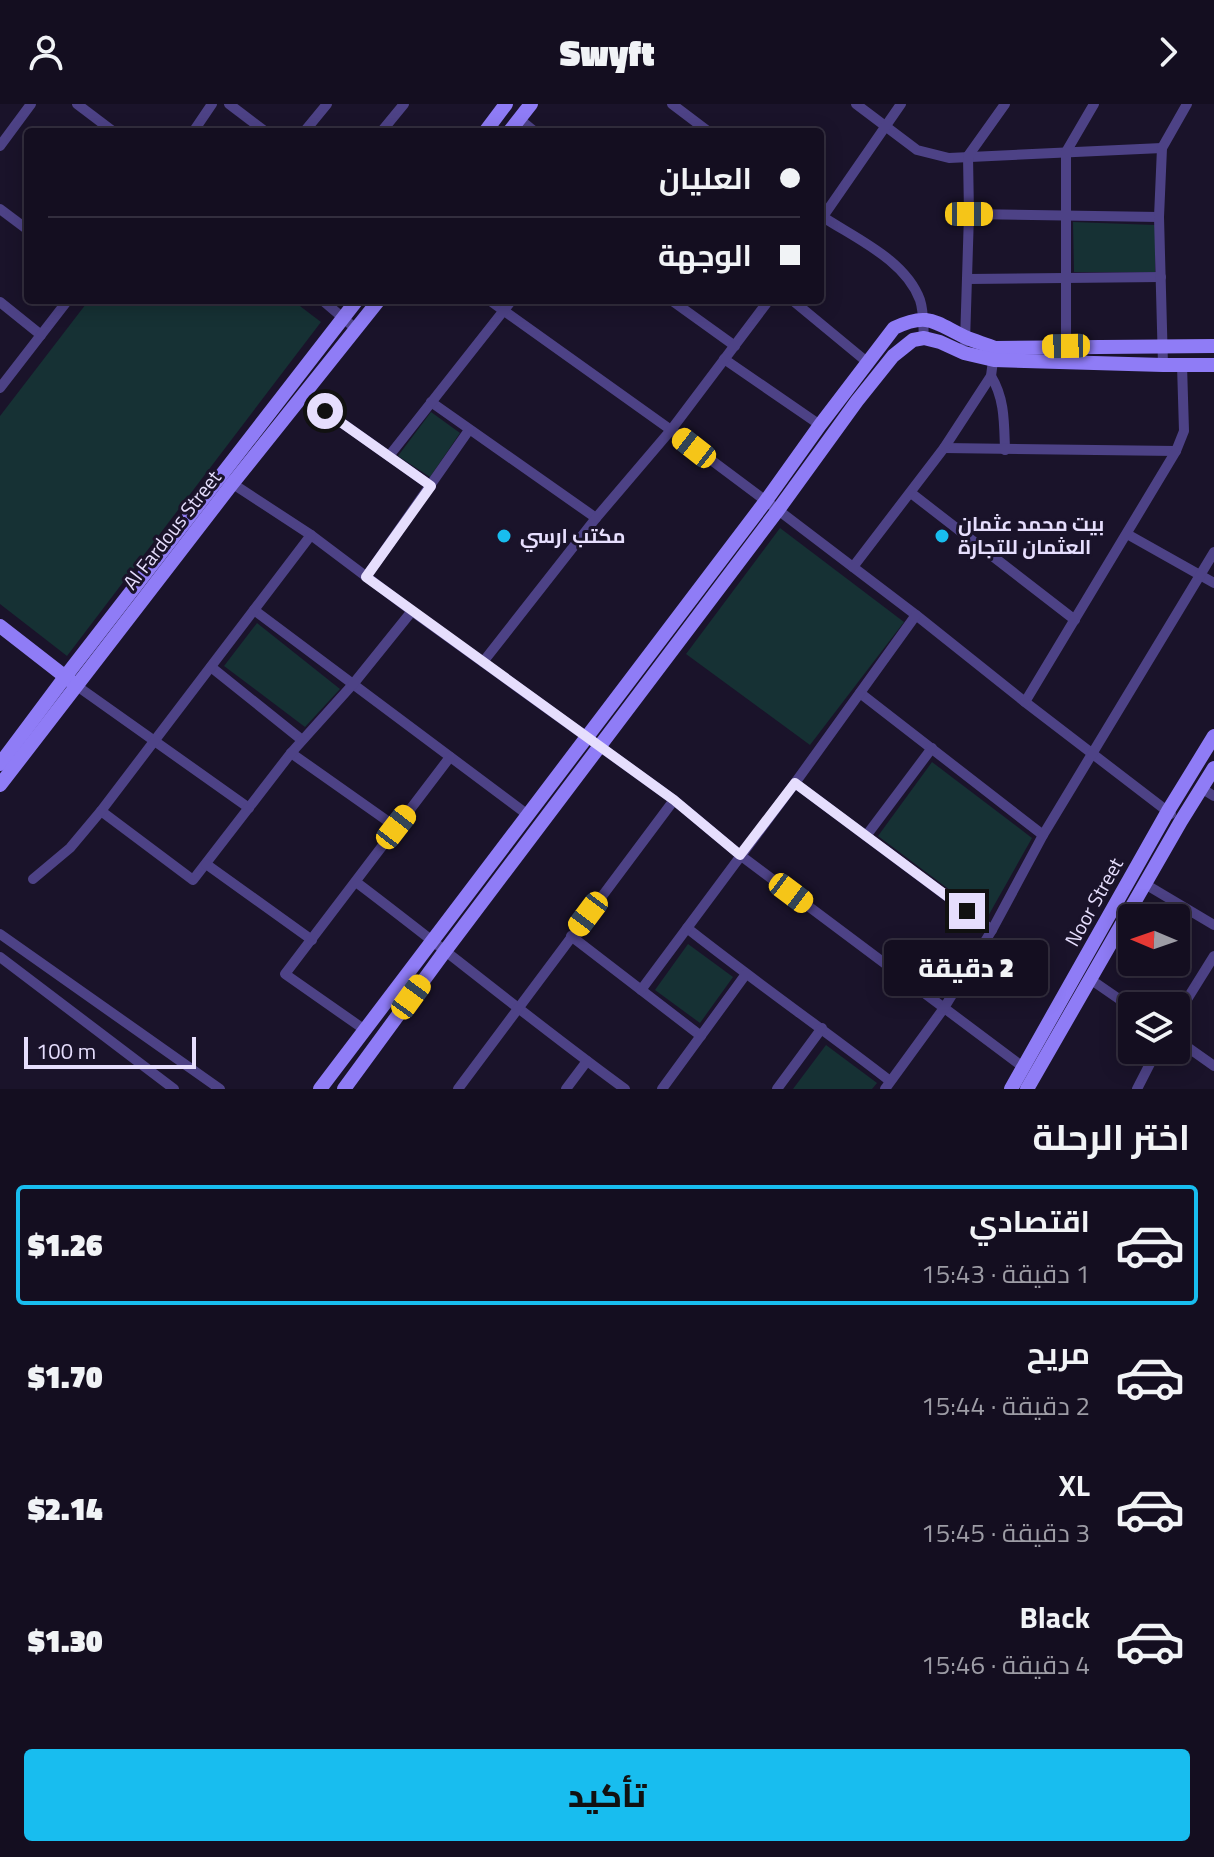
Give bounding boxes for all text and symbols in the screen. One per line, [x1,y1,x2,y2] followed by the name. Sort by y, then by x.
[559,25,655,80] text: Swyft
[24,30,68,74] icon: person
[1146,30,1190,74] icon: forward
[659,155,752,201] text: العليان
[945,202,993,226] car
[658,232,752,278] text: الوجهة
[1042,334,1090,358] car
[307,393,343,429] route start
[668,424,720,472] car
[115,463,228,596] street label: Al Fardous Street
[958,508,1104,562] place label: بيت محمد عثمان العثمان للتجارة
[520,520,625,552] place label: مكتب ارسي
[495,527,513,545] marker: مكتب ارسي
[933,527,951,545] marker: بيت محمد عثمان العثمان للتجارة
[372,801,420,853] car
[1056,852,1131,952] street label: Noor Street
[765,869,817,917] car
[564,888,612,940] car
[949,893,985,929] route end
[1118,904,1190,976] north arrow
[1118,904,1190,1064] map controls
[885,939,1049,995] callout: 2 دقيقة
[918,948,1014,987] text: 2 دقيقة
[387,971,435,1023] car
[1118,992,1190,1064] button: layers
[24,1033,196,1069] scale bar
[36,1034,96,1068] text: 100 m
[1032,1109,1190,1164] text: اختر الرحلة
[969,1198,1090,1244] text: اقتصادي
[1114,1209,1186,1281] icon: car
[28,1222,102,1268] text: $1.26
[921,1254,1090,1293] text: 1 دقيقة · 15:43
[1027,1330,1090,1376] text: مريح
[1114,1341,1186,1413] icon: car
[28,1354,102,1400] text: $1.70
[921,1386,1090,1425] text: 2 دقيقة · 15:44
[1059,1462,1090,1508] text: XL
[1114,1473,1186,1545] icon: car
[28,1486,102,1532] text: $2.14
[921,1513,1090,1552] text: 3 دقيقة · 15:45
[1019,1594,1090,1640] text: Black
[1114,1605,1186,1677] icon: car
[28,1618,102,1664] text: $1.30
[921,1645,1090,1684] text: 4 دقيقة · 15:46
[24,1749,1190,1841] button: تأكيد

